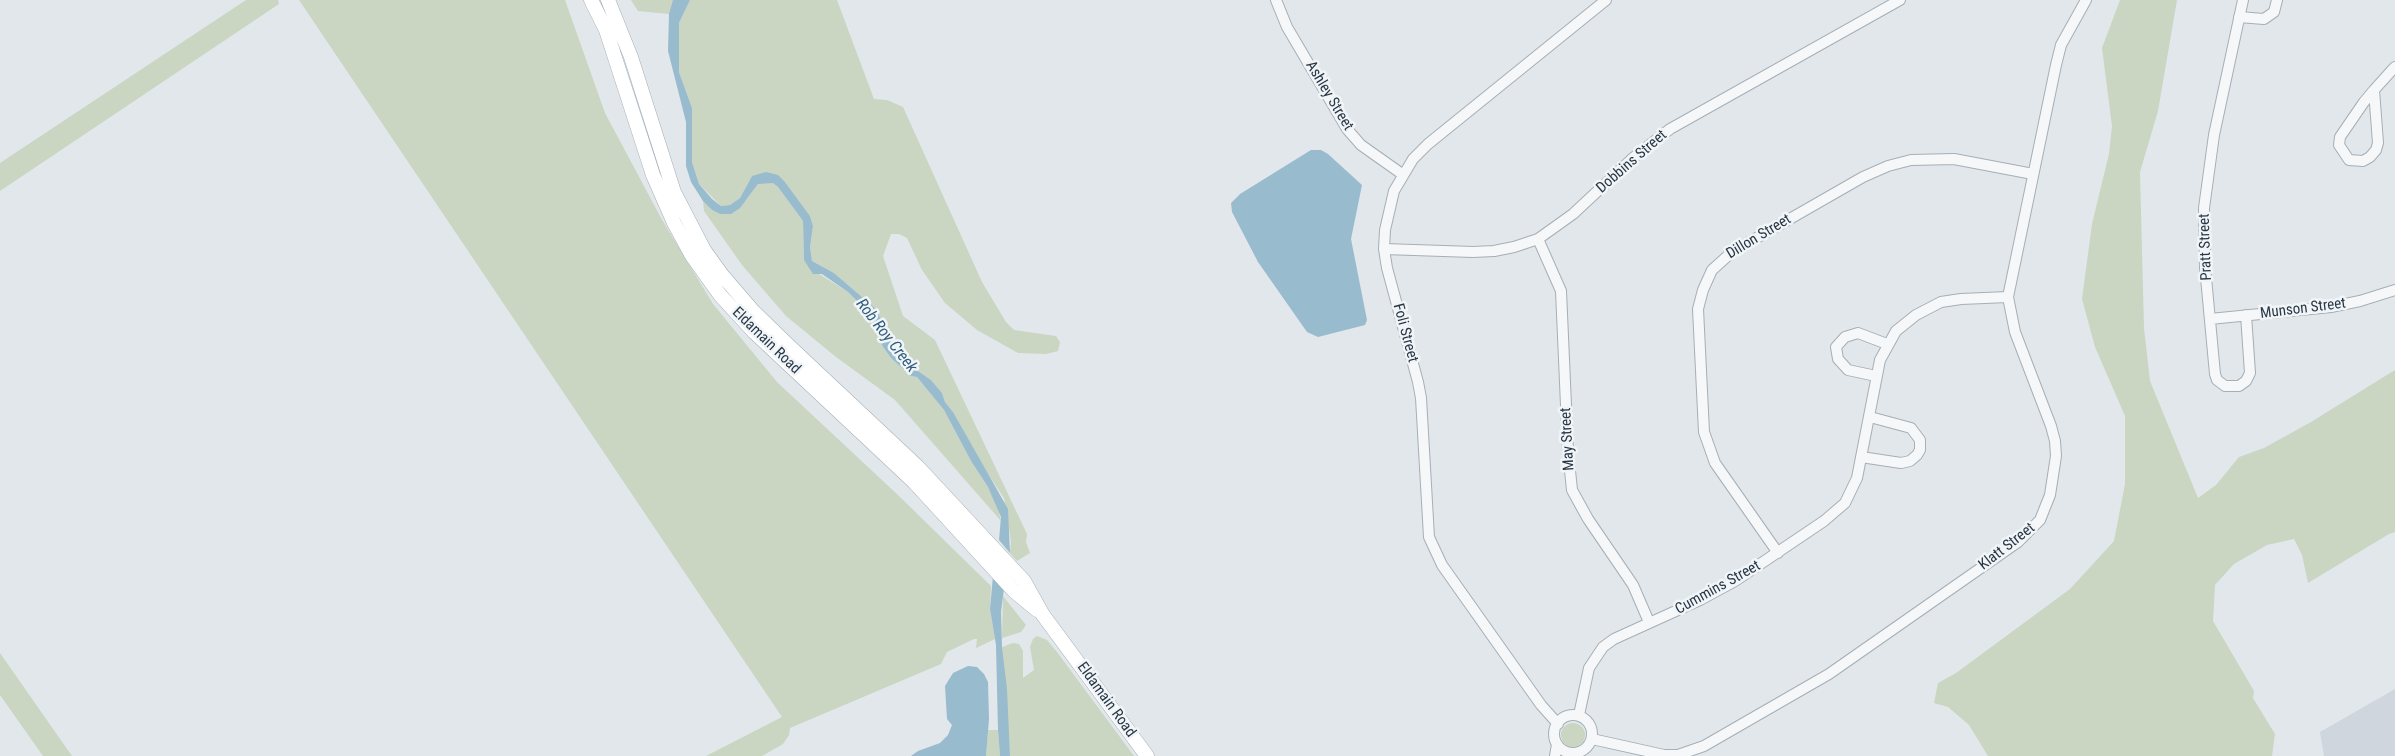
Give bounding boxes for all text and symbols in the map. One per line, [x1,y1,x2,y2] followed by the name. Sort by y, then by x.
[1301,58,1357,134] street label: Ashley Street
[1593,127,1671,197] street label: Dobbins Street
[1723,211,1795,263] street label: Dillon Street
[2196,213,2216,281] street label: Pratt Street
[851,295,921,377] water label: Rob Roy Creek
[2259,295,2347,323] street label: Munson Street
[1389,302,1421,364] street label: Foli Street
[728,304,804,378] street label: Eldamain Road
[1557,407,1579,471] street label: May Street
[1975,520,2039,574] street label: Klatt Street
[1672,557,1764,619] street label: Cummins Street
[1073,659,1139,741] street label: Eldamain Road

